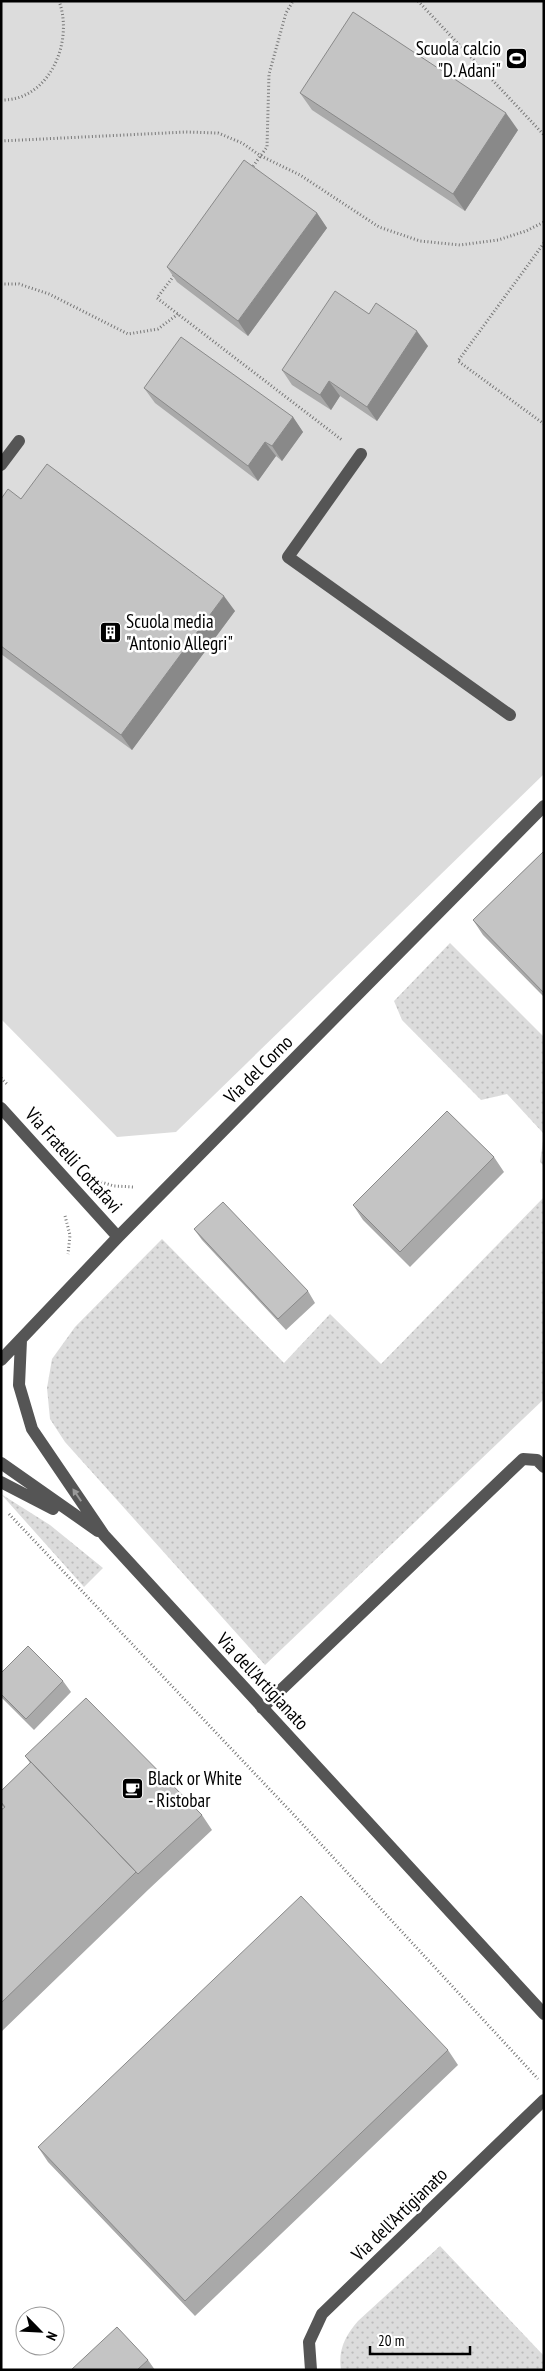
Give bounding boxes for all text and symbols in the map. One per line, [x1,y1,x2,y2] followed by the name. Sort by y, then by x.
[416,36,501,82] place label: Scuola calcio "D. Adani"
[505,47,529,71] sports icon: Scuola calcio "D. Adani"
[126,609,233,655] place label: Scuola media "Antonio Allegri"
[98,620,122,644] building icon: Scuola media "Antonio Allegri"
[218,1030,297,1109] street label: Via del Corno
[20,1102,128,1218] street label: Via Fratelli Cottafavi
[72,1488,81,1501] one-way arrow
[211,1627,314,1735] street label: Via dell'Artigianato
[148,1766,242,1812] place label: Black or White - Ristobar
[120,1777,144,1801] cafe icon: Black or White - Ristobar
[345,2162,452,2266] street label: Via dell'Artigianato
[15,2306,65,2356] north arrow
[370,2324,470,2356] scale bar
[42,2329,62,2343] text: N
[378,2331,404,2350] text: 20 m

